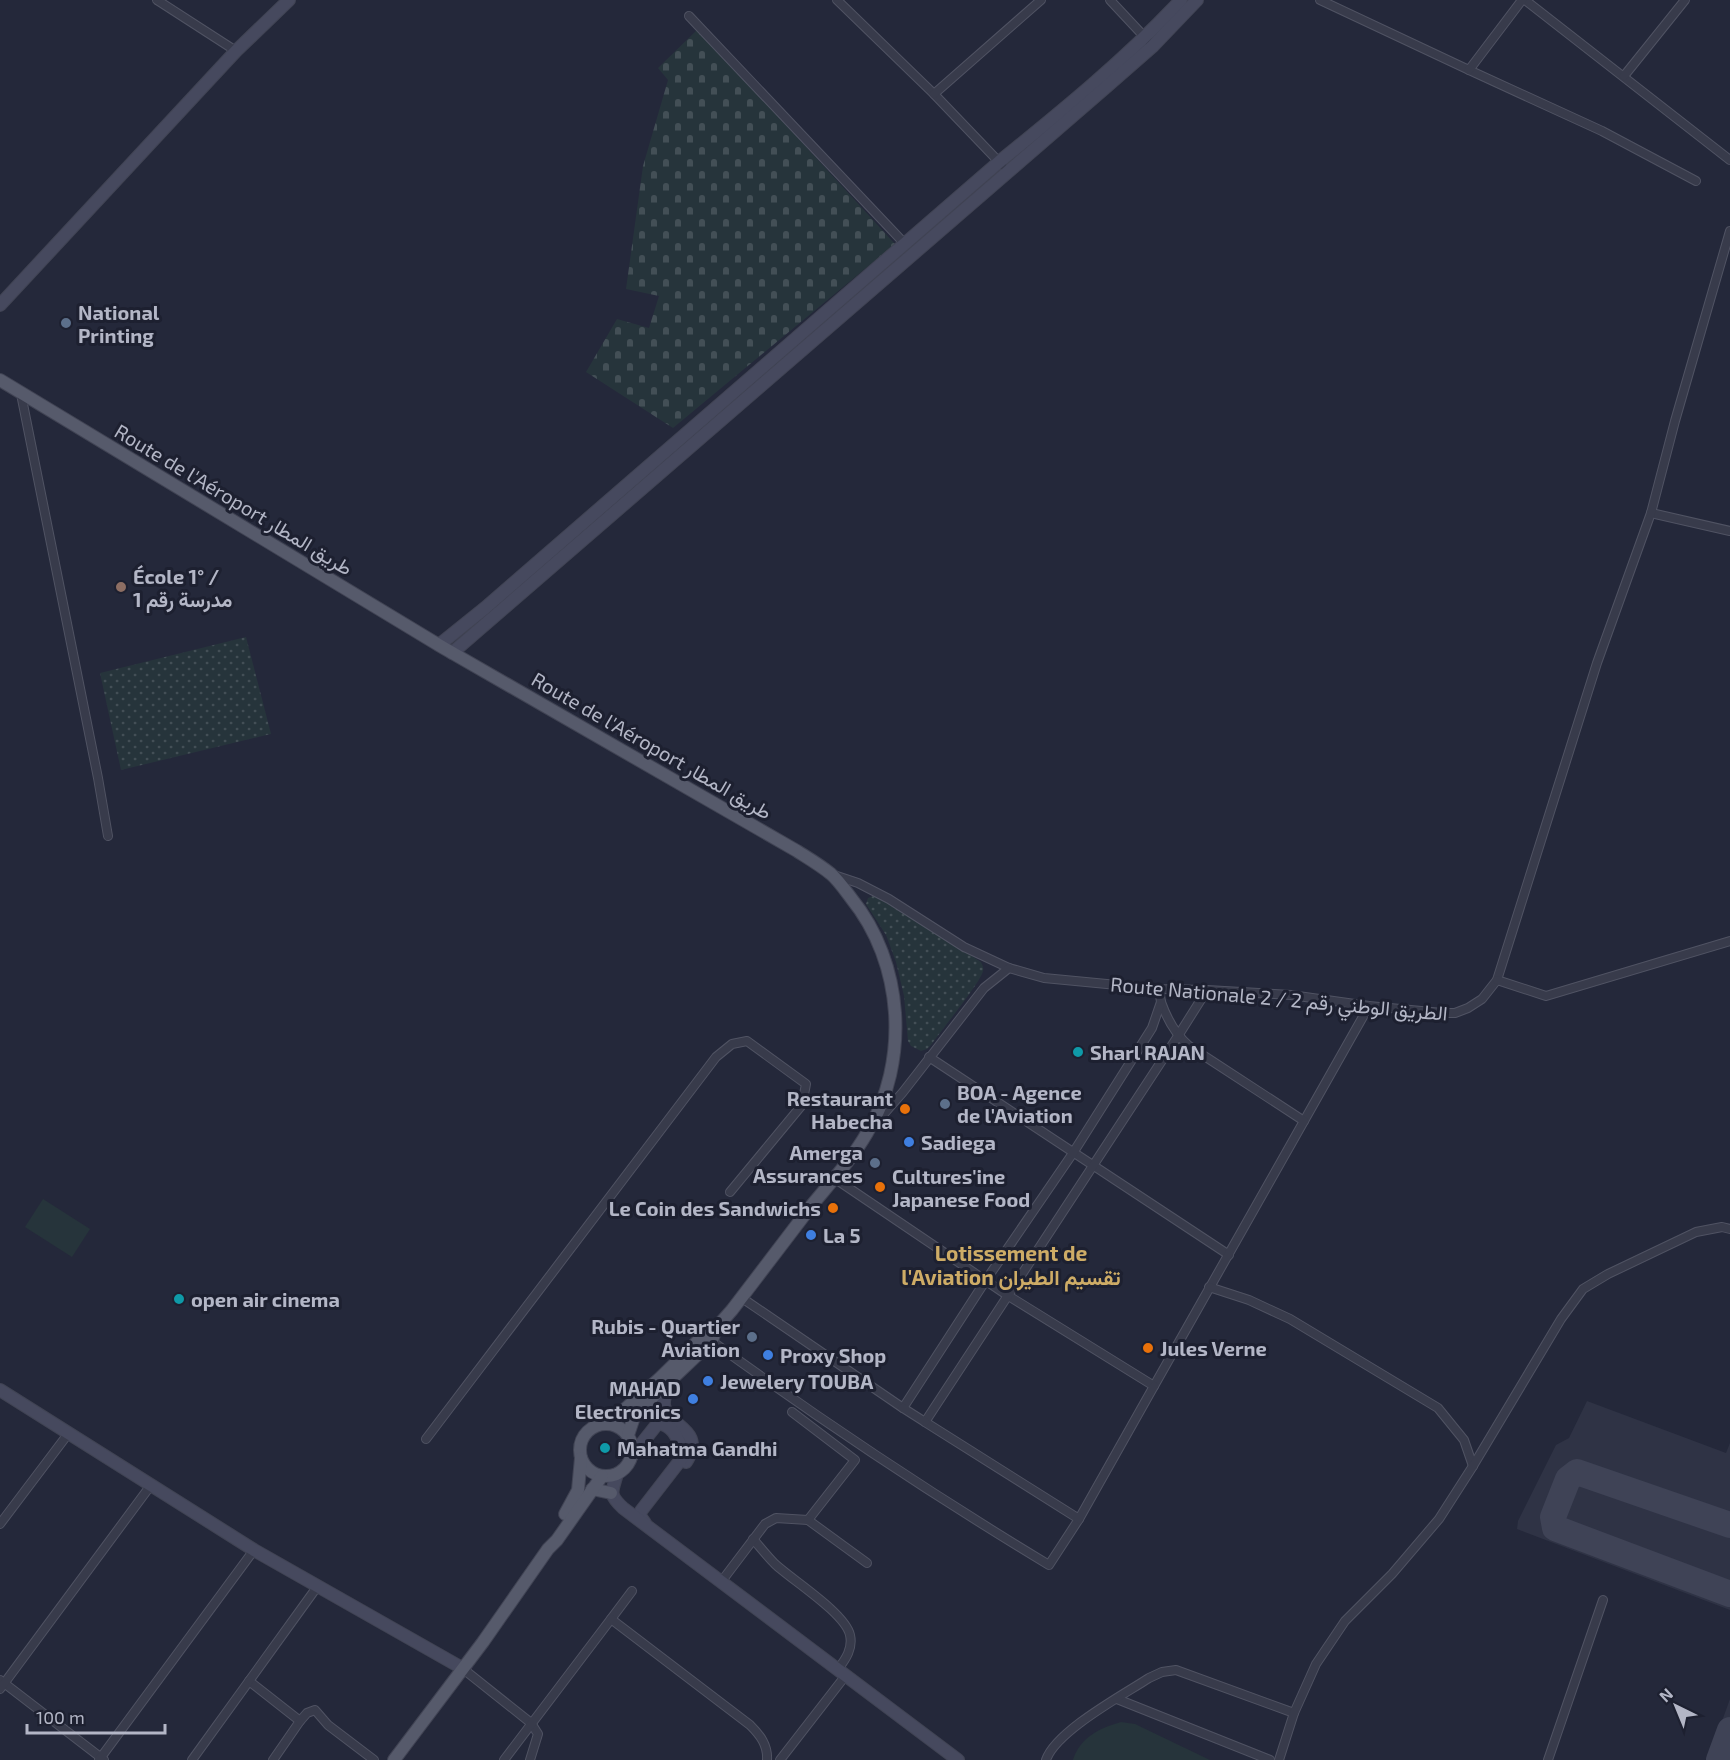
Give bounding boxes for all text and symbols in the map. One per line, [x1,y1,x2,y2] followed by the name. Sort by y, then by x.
[78,300,160,347] place label: National Printing
[59,316,73,330] marker: National Printing
[110,418,357,581] street label: Route de l'Aéroport طريق المطار
[133,564,233,613] place label: École 1° / مدرسة رقم 1
[114,580,128,594] marker: École 1° / مدرسة رقم 1
[527,666,776,825] street label: Route de l'Aéroport طريق المطار
[1109,971,1449,1031] street label: Route Nationale 2 / الطريق الوطني رقم 2
[1090,1040,1205,1064] place label: Sharl RAJAN
[1071,1045,1085,1059] marker: Sharl RAJAN
[957,1080,1082,1127] place label: BOA - Agence de l'Aviation
[787,1086,893,1133] place label: Restaurant Habecha
[938,1097,952,1111] marker: BOA - Agence de l'Aviation
[898,1102,912,1116] marker: Restaurant Habecha
[921,1130,996,1154] place label: Sadiega
[902,1135,916,1149] marker: Sadiega
[753,1140,863,1187] place label: Amerga Assurances
[868,1156,882,1170] marker: Amerga Assurances
[892,1164,1030,1211] place label: Cultures'ine Japanese Food
[873,1180,887,1194] marker: Cultures'ine Japanese Food
[609,1196,821,1220] place label: Le Coin des Sandwichs
[826,1201,840,1215] marker: Le Coin des Sandwichs
[823,1223,860,1247] place label: La 5
[804,1228,818,1242] marker: La 5
[901,1240,1121,1292] district label: Lotissement de l'Aviation تقسيم الطيران
[191,1287,340,1311] place label: open air cinema
[172,1292,186,1306] marker: open air cinema
[591,1314,740,1361] place label: Rubis - Quartier Aviation
[745,1330,759,1344] marker: Rubis - Quartier Aviation
[1160,1336,1267,1360] place label: Jules Verne
[1141,1341,1155,1355] marker: Jules Verne
[780,1343,886,1368] place label: Proxy Shop
[761,1348,775,1362] marker: Proxy Shop
[720,1369,874,1394] place label: Jewelery TOUBA
[701,1374,715,1388] marker: Jewelery TOUBA
[575,1376,681,1423] place label: MAHAD Electronics
[686,1392,700,1406] marker: MAHAD Electronics
[617,1436,778,1460] place label: Mahatma Gandhi
[598,1441,612,1455] marker: Mahatma Gandhi
[1646,1676,1706,1736] north arrow
[1655,1684,1676,1706] text: N
[27,1697,165,1735] scale bar
[36,1706,85,1728] text: 100 m

